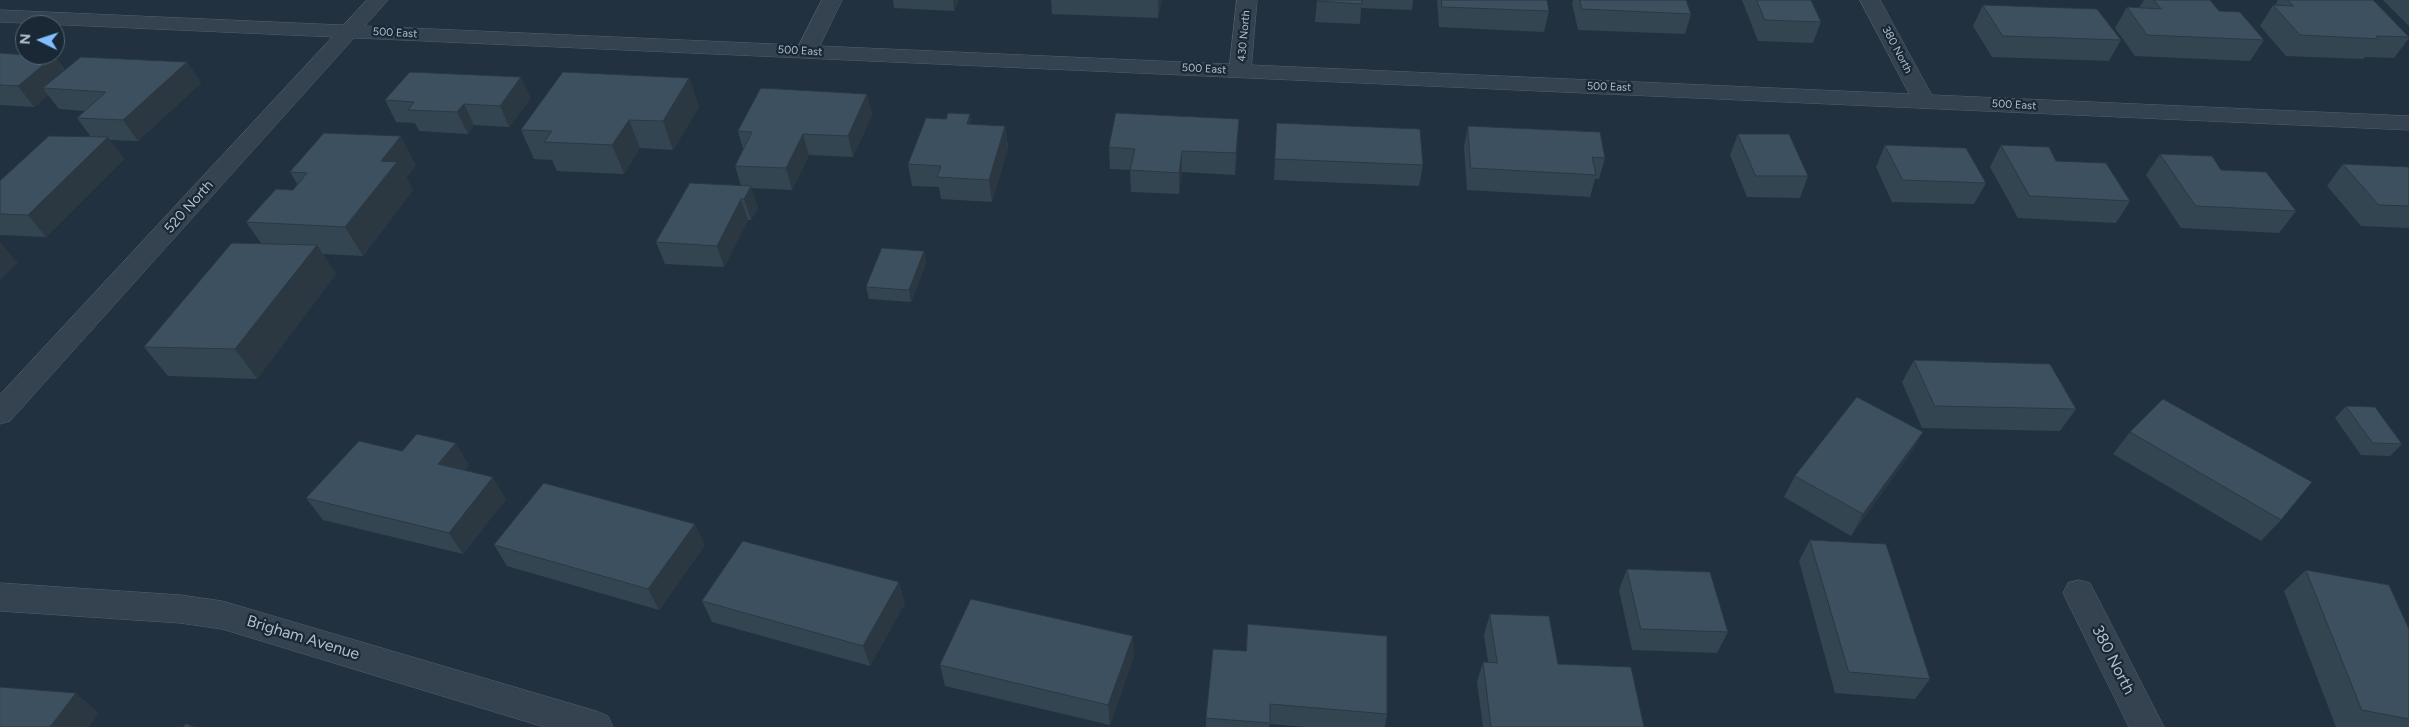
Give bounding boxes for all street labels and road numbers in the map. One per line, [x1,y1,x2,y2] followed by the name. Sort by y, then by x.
[1235,10,1253,62] street label: 430 North
[1879,24,1915,76] street label: 380 North
[372,25,418,41] street label: 500 East
[777,43,823,59] street label: 500 East
[1181,61,1227,77] street label: 500 East
[1587,80,1631,94] street label: 500 East
[1991,97,2037,113] street label: 500 East
[161,177,217,237] street label: 520 North
[244,612,362,664] street label: Brigham Avenue
[2087,622,2139,698] street label: 380 North

